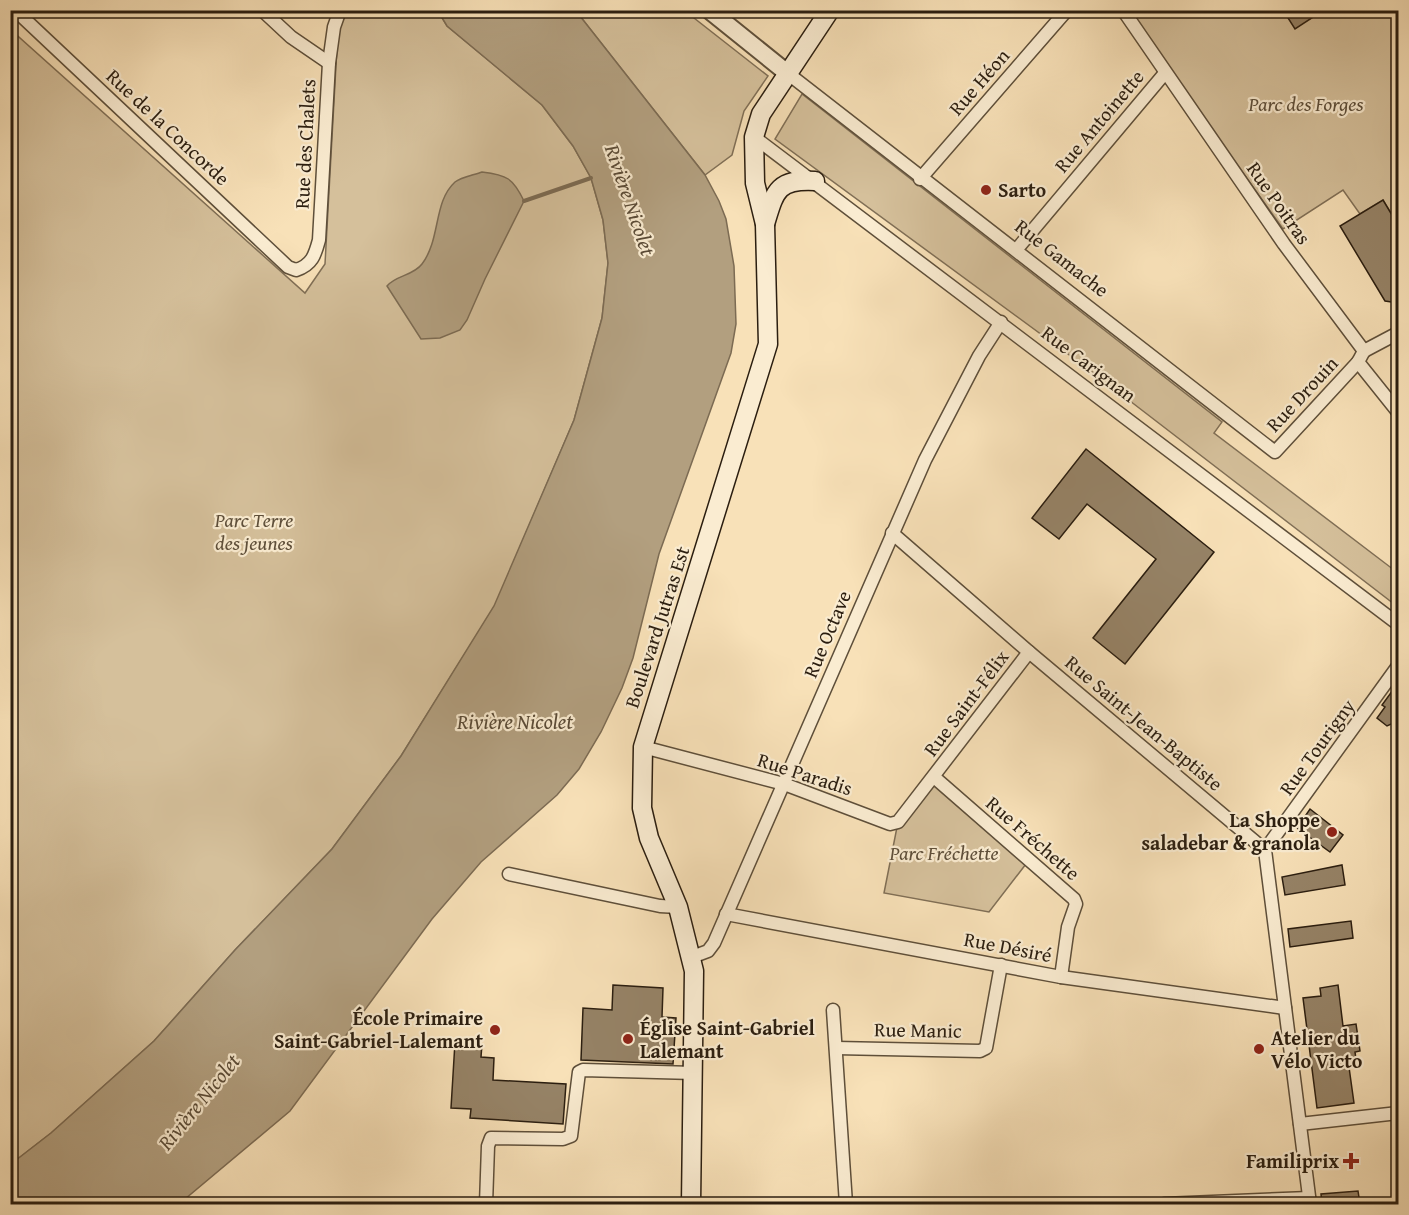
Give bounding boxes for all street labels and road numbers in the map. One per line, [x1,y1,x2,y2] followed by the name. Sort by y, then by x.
[941,42,1016,121] street label: Rue Héon
[100,62,237,192] street label: Rue de la Concorde
[1047,63,1150,178] street label: Rue Antoinette
[287,78,322,210] street label: Rue des Chalets
[1240,155,1319,250] street label: Rue Poitras
[1009,212,1115,304] street label: Rue Gamache
[1036,318,1143,409] street label: Rue Carignan
[1259,349,1344,438] street label: Rue Drouin
[617,542,696,712] street label: Boulevard Jutras Est
[795,586,858,682] street label: Rue Octave
[916,643,1016,762] street label: Rue Saint-Félix
[1059,648,1229,797] street label: Rue Saint-Jean-Baptiste
[1272,693,1361,801] street label: Rue Tourigny
[754,745,856,802] street label: Rue Paradis
[980,789,1087,887] street label: Rue Fréchette
[962,924,1054,969] street label: Rue Désiré
[874,1014,962,1045] street label: Rue Manic

